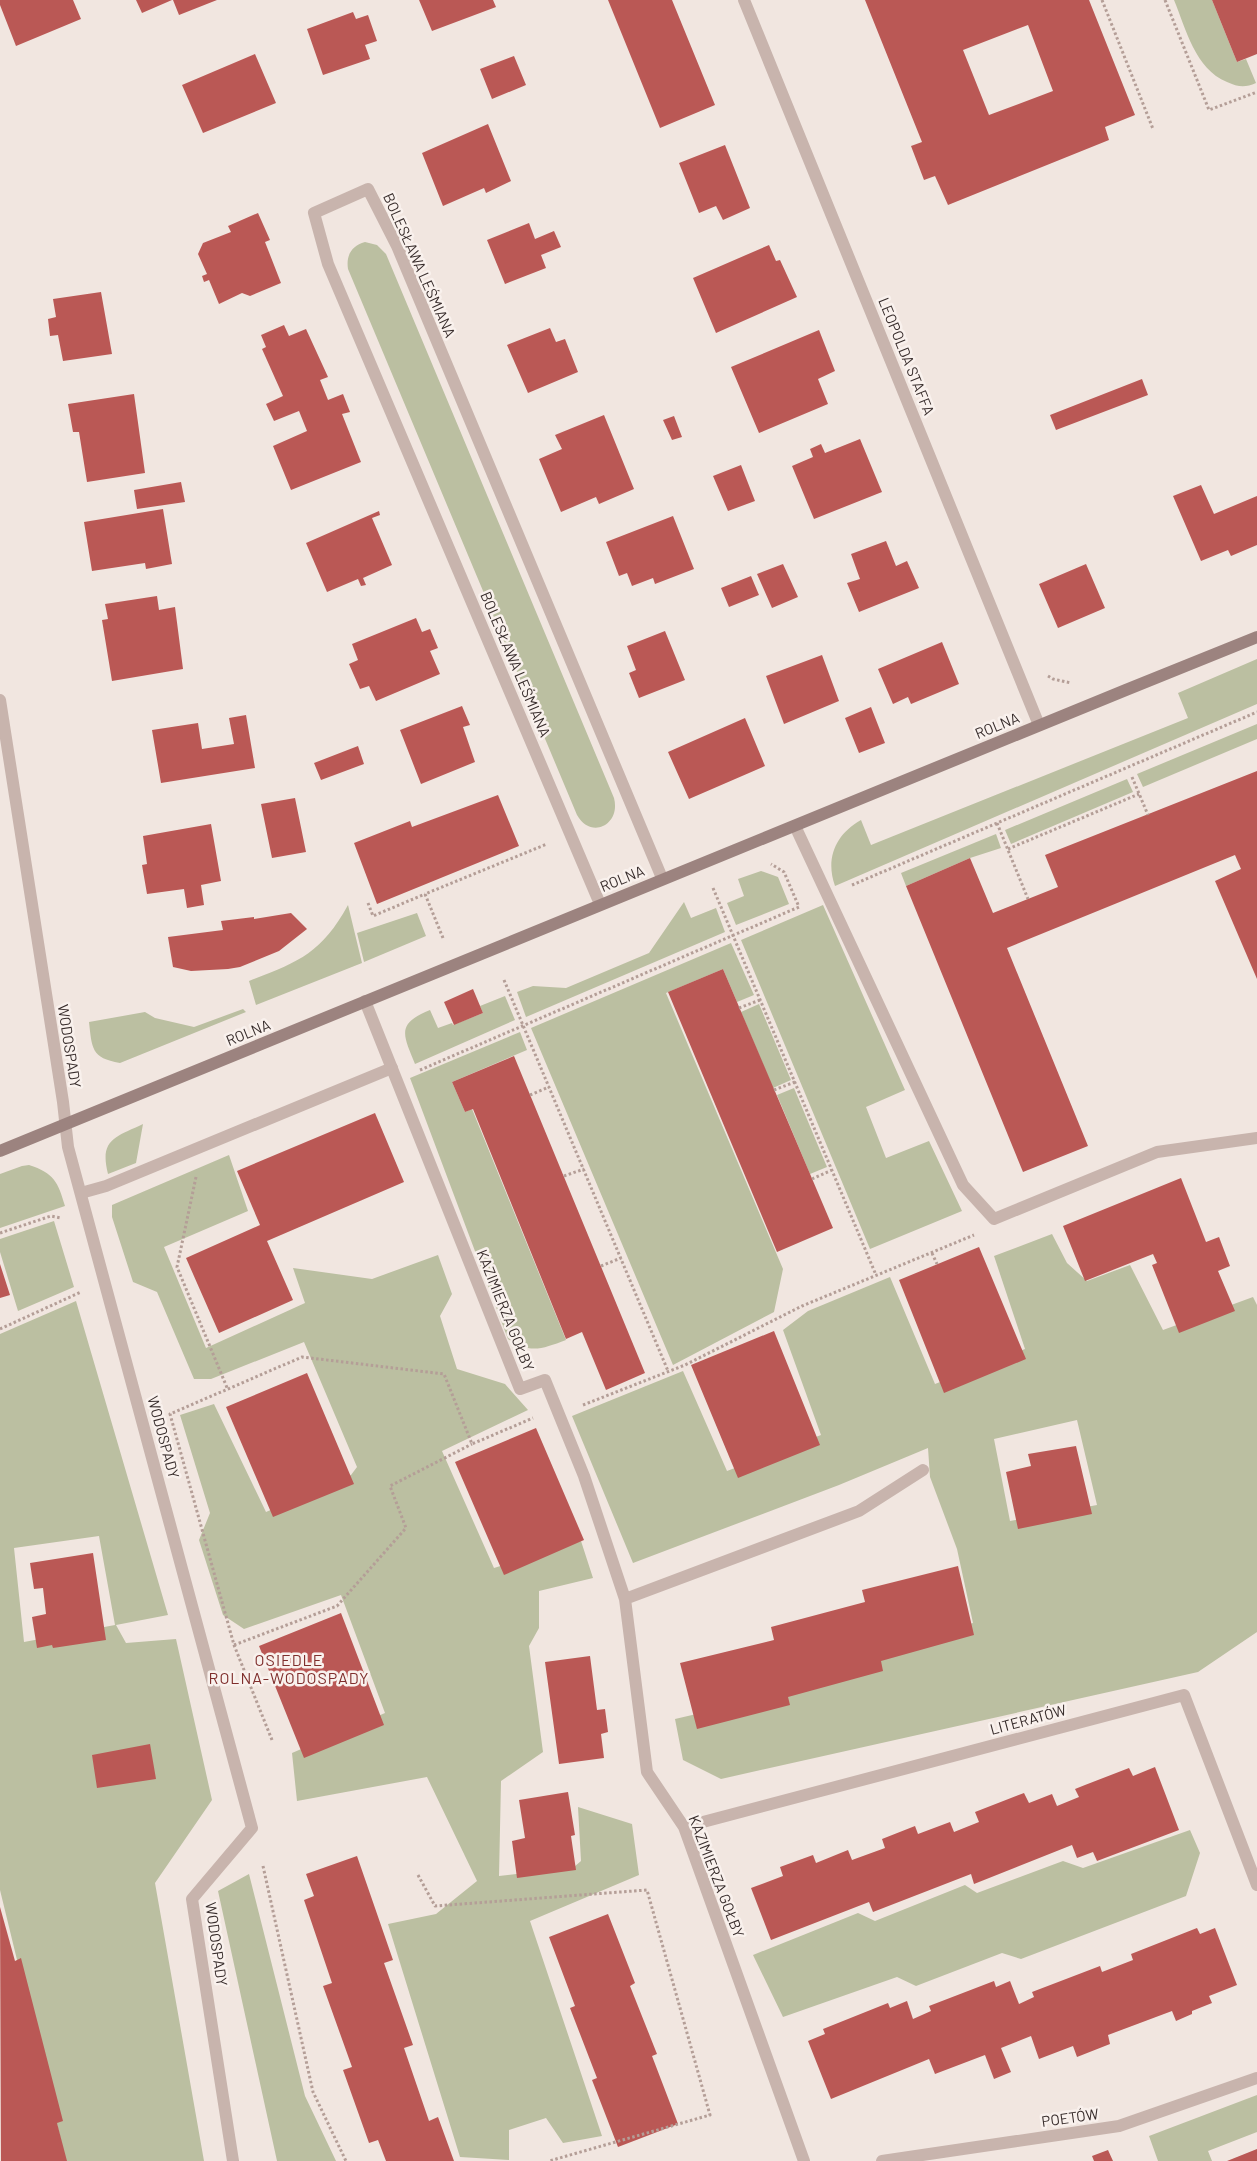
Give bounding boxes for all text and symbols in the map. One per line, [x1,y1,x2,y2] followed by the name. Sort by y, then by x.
[380,190,460,340] street label: BOLESŁAWA LEŚMIANA
[875,295,939,417] street label: LEOPOLDA STAFFA
[477,589,555,739] street label: BOLESŁAWA LEŚMIANA
[972,708,1022,742] street label: ROLNA
[597,861,647,895] street label: ROLNA
[54,1003,86,1089] street label: WODOSPADY
[223,1015,273,1049] street label: ROLNA
[473,1247,539,1373] street label: KAZIMIERZA GOŁBY
[144,1394,184,1480] street label: WODOSPADY
[209,1650,369,1687] district label: OSIEDLE ROLNA-WODOSPADY
[988,1700,1068,1738] street label: LITERATÓW
[685,1812,749,1940] street label: KAZIMIERZA GOŁBY
[202,1901,232,1987] street label: WODOSPADY
[1040,2104,1100,2130] street label: POETÓW

